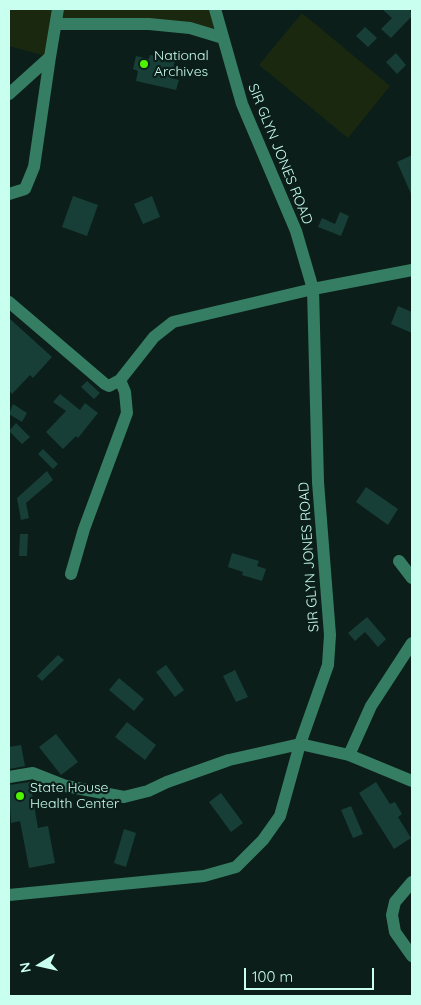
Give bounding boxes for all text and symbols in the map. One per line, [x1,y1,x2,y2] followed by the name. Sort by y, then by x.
[154,48,209,80] place label: National Archives
[138,58,150,70] marker: National Archives
[244,81,316,227] street label: SIR GLYN JONES ROAD
[295,481,323,633] street label: SIR GLYN JONES ROAD
[30,780,119,812] place label: State House Health Center
[14,790,26,802] marker: State House Health Center
[15,940,65,990] north arrow
[246,958,376,990] scale bar
[15,961,35,974] text: N
[252,967,293,986] text: 100 m

